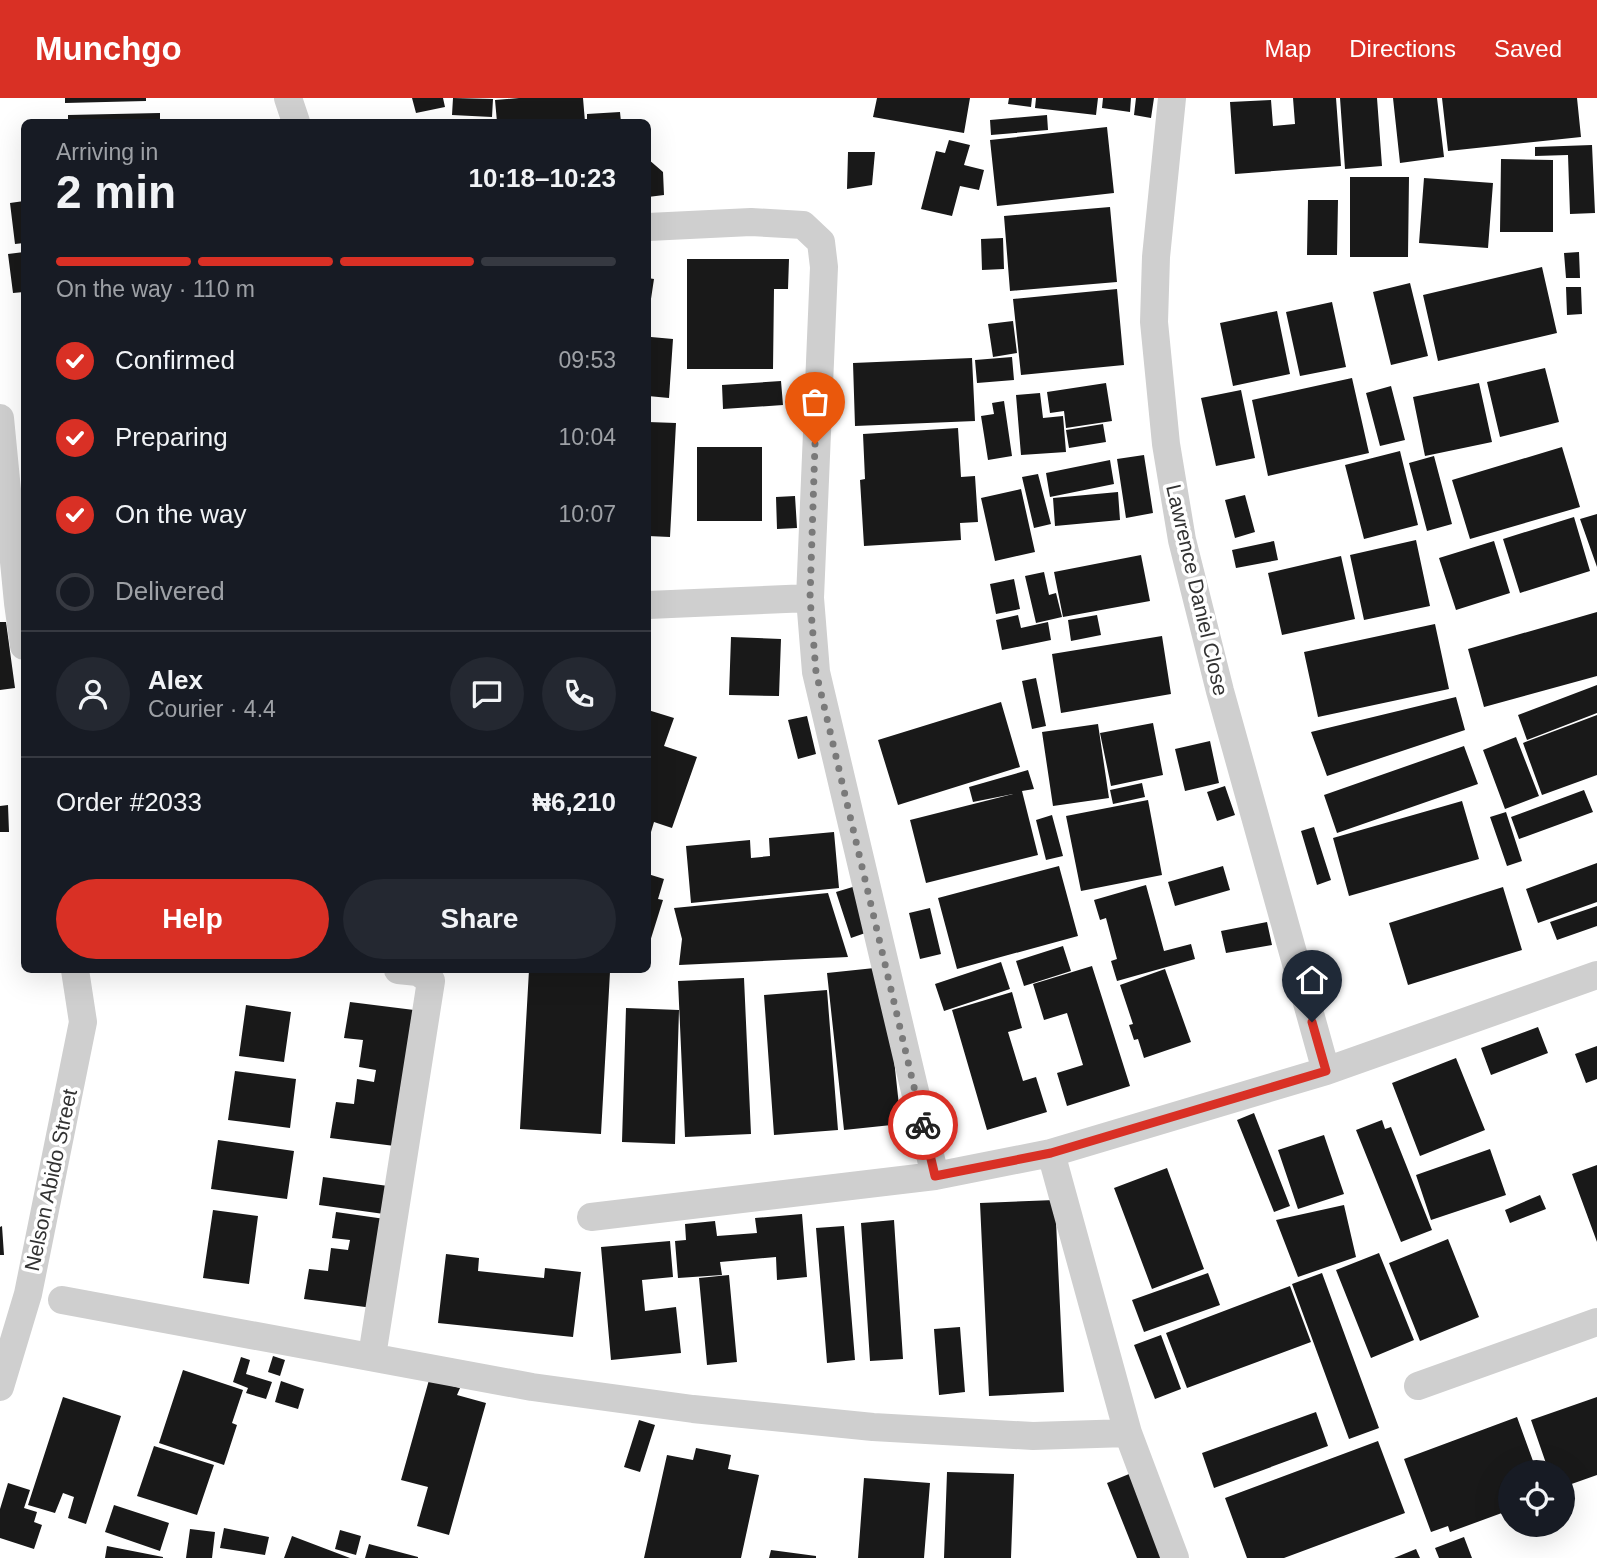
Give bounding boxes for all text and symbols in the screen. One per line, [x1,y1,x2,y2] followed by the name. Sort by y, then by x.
[35,30,182,67] text: Munchgo
[1265,35,1311,62] text: Map
[1349,35,1456,62] text: Directions
[1494,35,1562,62] text: Saved
[56,139,158,165] text: Arriving in
[469,163,616,193] text: 10:18–10:23
[56,166,176,218] text: 2 min
[56,276,255,302] text: On the way · 110 m
[56,342,94,380] icon: check
[115,345,235,375] text: Confirmed
[558,347,616,373] text: 09:53
[785,372,845,444] pin
[796,383,834,421] icon: bag
[56,419,94,457] icon: check
[115,422,228,452] text: Preparing
[558,424,616,450] text: 10:04
[1162,482,1233,698] street label: Lawrence Daniel Close
[56,496,94,534] icon: check
[115,499,247,529] text: On the way
[558,501,616,527] text: 10:07
[115,576,225,606] text: Delivered
[56,657,130,731] button: person
[450,657,524,731] button: chat
[542,657,616,731] button: phone
[148,665,203,695] text: Alex
[148,696,276,722] text: Courier · 4.4
[56,787,202,817] text: Order #2033
[532,787,616,817] text: ₦6,210
[56,879,329,959] button: Help
[343,879,616,959] button: Share
[1282,950,1342,1022] pin
[1293,961,1331,999] icon: home
[20,1087,81,1273] street label: Nelson Abido Street
[888,1090,958,1160] courier
[904,1106,942,1144] icon: bike
[1498,1460,1575,1537] map controls
[1498,1460,1575,1537] button: locate

